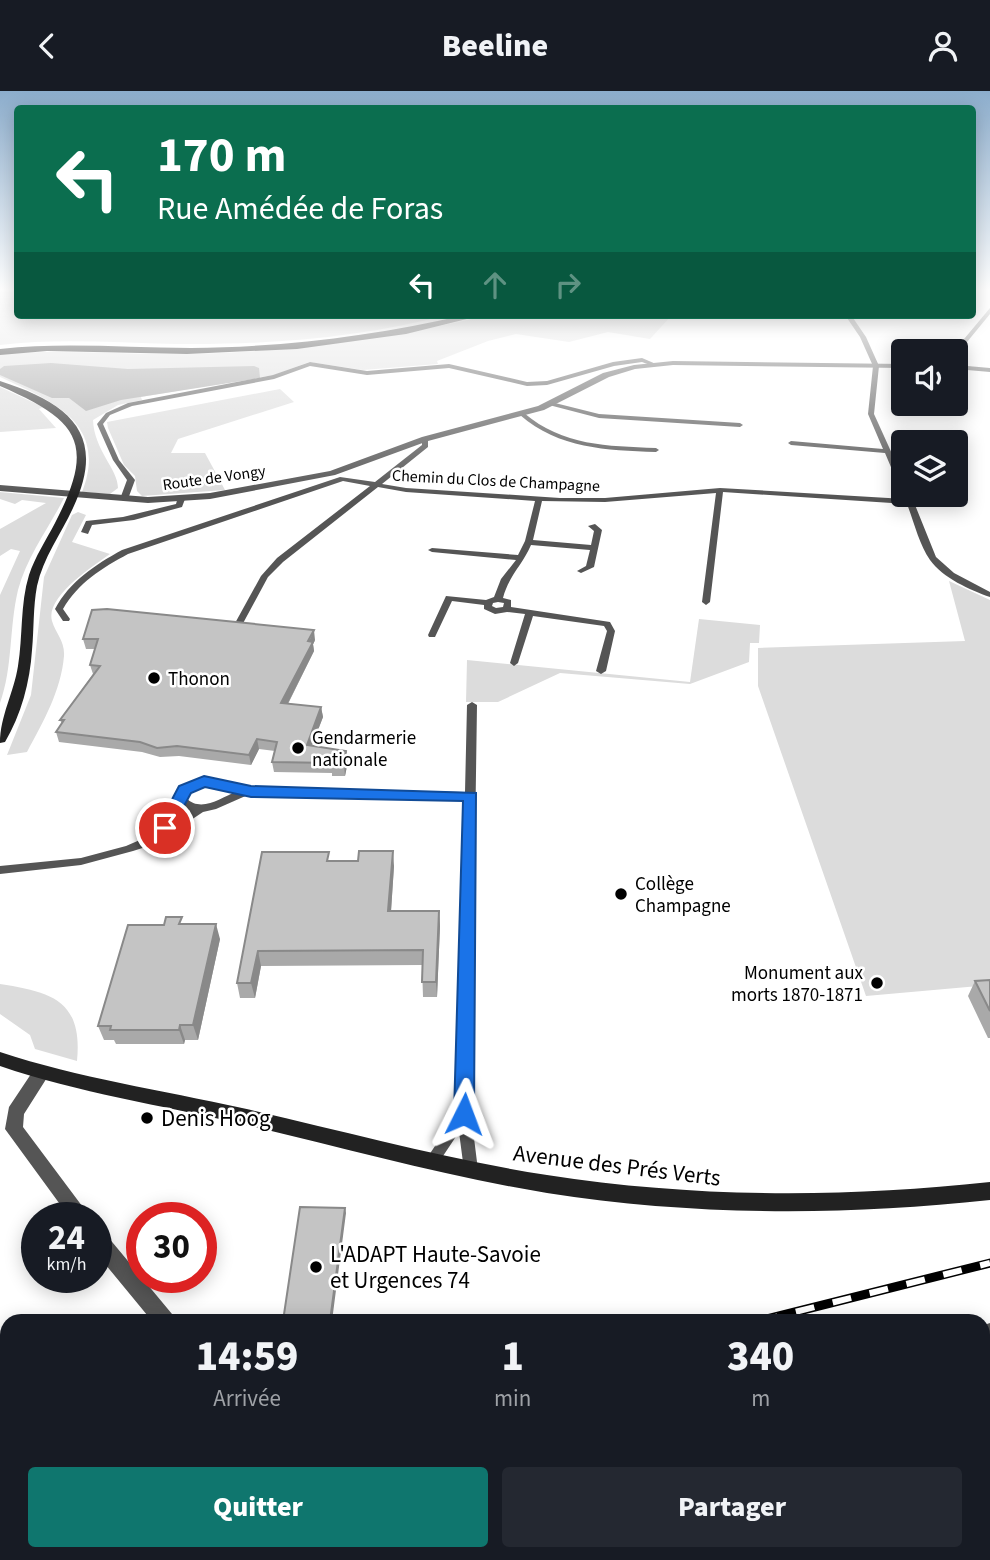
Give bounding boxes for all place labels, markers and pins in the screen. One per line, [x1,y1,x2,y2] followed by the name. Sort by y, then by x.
[168,666,230,693] place label: Thonon
[146,670,162,686] marker: Thonon
[312,725,416,774] place label: Gendarmerie nationale
[290,740,306,756] marker: Gendarmerie nationale
[135,798,195,858] pin
[635,871,731,920] place label: Collège Champagne
[613,886,629,902] marker: Collège Champagne
[731,960,864,1009] place label: Monument aux morts 1870-1871
[869,975,885,991] marker: Monument aux morts 1870-1871
[161,1102,271,1135] place label: Denis Hoog
[139,1110,155,1126] marker: Denis Hoog
[330,1238,541,1297] place label: L'ADAPT Haute-Savoie et Urgences 74
[308,1259,324,1275] marker: L'ADAPT Haute-Savoie et Urgences 74

